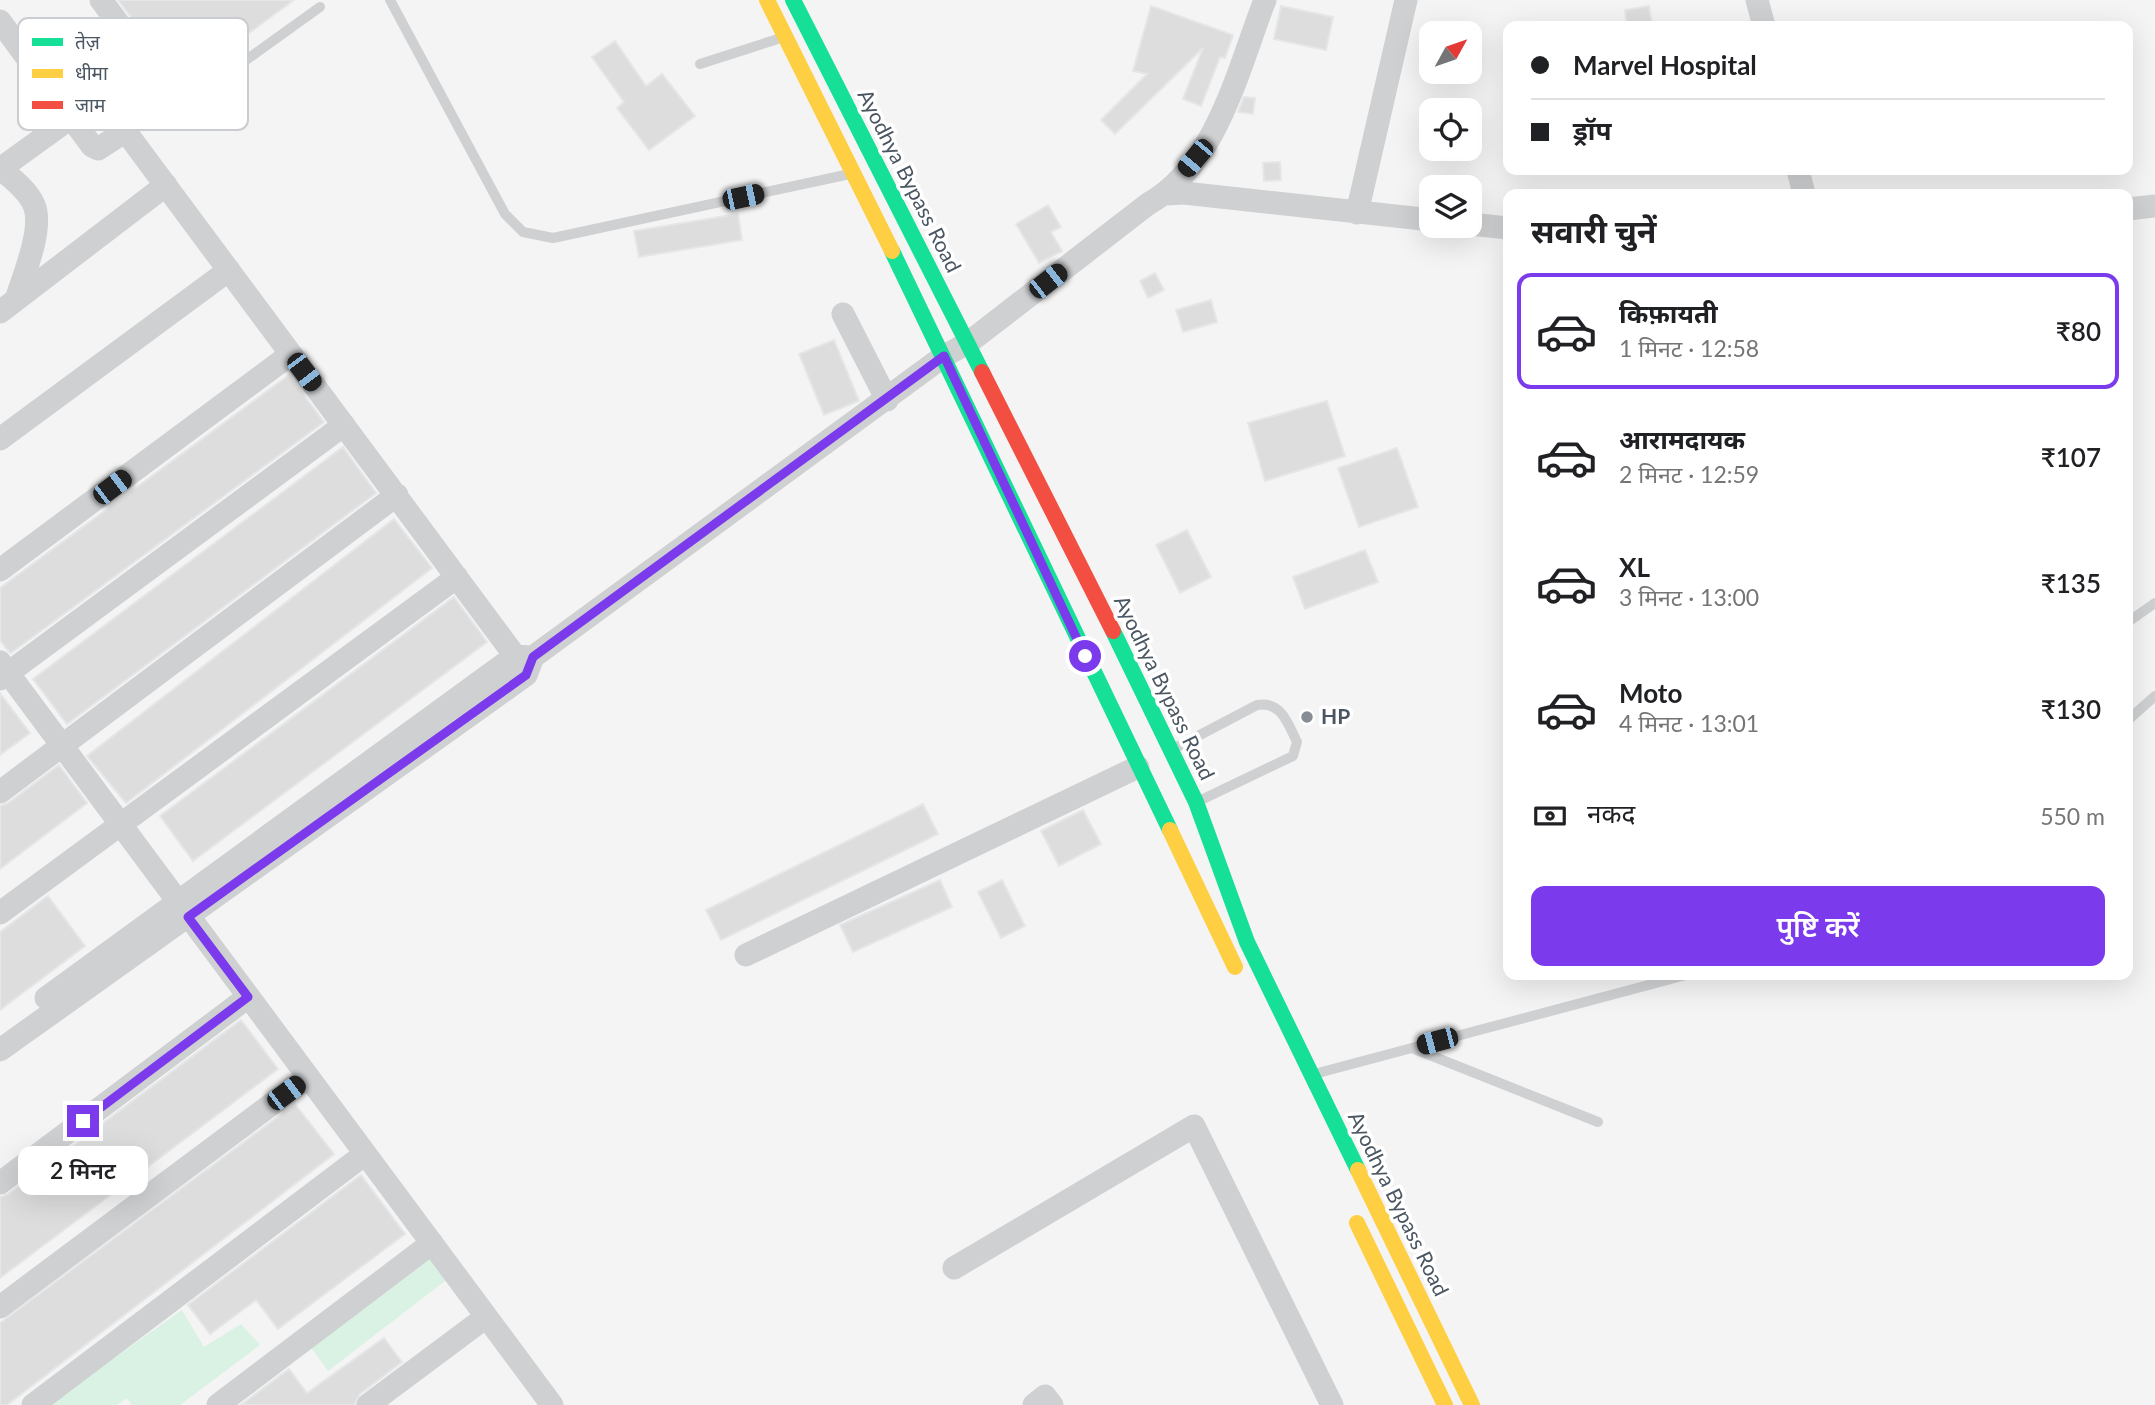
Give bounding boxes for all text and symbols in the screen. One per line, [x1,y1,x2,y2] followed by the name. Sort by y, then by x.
[18,18,248,130] legend
[1419,21,1482,84] north arrow
[1419,21,1482,238] map controls
[75,30,101,53] text: तेज़
[1573,49,1757,81] text: Marvel Hospital
[75,61,109,84] text: धीमा
[853,85,967,276] street label: Ayodhya Bypass Road
[75,93,106,116] text: जाम
[1419,98,1482,161] button: locate
[1573,114,1611,146] text: ड्रॉप
[1174,135,1217,181] car
[1419,175,1482,238] button: layers
[721,182,766,212] car
[1531,211,1657,250] text: सवारी चुनें
[1025,260,1072,302] car
[1619,297,1718,329] text: किफ़ायती
[1535,300,1598,363] icon: car
[2056,315,2101,347] text: ₹80
[1619,334,1759,362] text: 1 मिनट · 12:58
[283,349,326,395] car
[1619,423,1745,455] text: आरामदायक
[1535,426,1598,489] icon: car
[2041,441,2101,473] text: ₹107
[1619,460,1759,488] text: 2 मिनट · 12:59
[89,466,136,508] car
[1619,551,1650,583] text: XL
[1535,552,1598,615] icon: car
[2041,567,2101,599] text: ₹135
[1619,583,1759,611] text: 3 मिनट · 13:00
[1110,591,1221,784] street label: Ayodhya Bypass Road
[1069,640,1101,672] route start
[1619,677,1682,709] text: Moto
[1535,678,1598,741] icon: car
[2041,693,2101,725] text: ₹130
[1321,703,1350,728] place label: HP
[1299,709,1315,725] marker: HP
[1619,709,1759,737] text: 4 मिनट · 13:01
[1531,797,1569,835] icon: cash
[1587,797,1635,829] text: नकद
[2040,802,2105,830] text: 550 m
[1531,886,2105,966] button: पुष्टि करें
[1414,1025,1461,1057] car
[263,1072,310,1114] car
[67,1105,99,1137] route end
[1344,1107,1455,1300] street label: Ayodhya Bypass Road
[18,1146,148,1194] callout: 2 मिनट
[50,1156,116,1184] text: 2 मिनट

